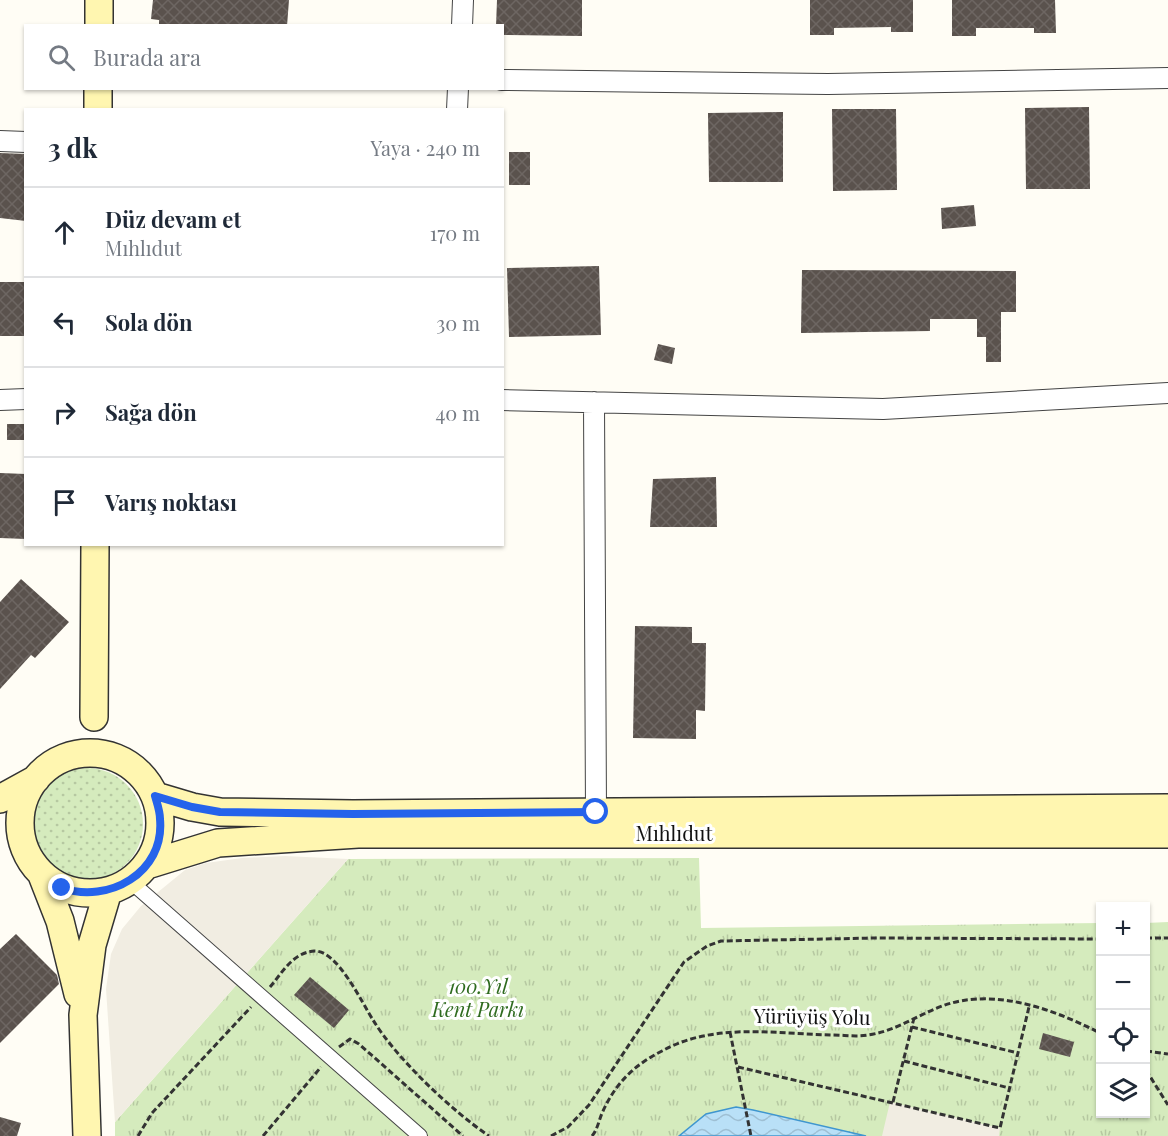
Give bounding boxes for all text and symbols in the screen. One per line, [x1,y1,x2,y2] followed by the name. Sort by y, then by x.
[24,24,504,90] search box
[45,41,78,74] icon: search
[93,42,201,72] text: Burada ara
[48,130,97,165] text: 3 dk
[371,134,480,161] text: Yaya · 240 m
[105,204,241,234] text: Düz devam et
[48,216,81,249] icon: ahead
[430,219,480,246] text: 170 m
[105,234,182,261] text: Mıhlıdut
[48,306,81,339] icon: left
[105,307,192,337] text: Sola dön
[436,309,480,336] text: 30 m
[48,396,81,429] icon: right
[105,397,197,427] text: Sağa dön
[435,399,480,426] text: 40 m
[48,486,81,519] icon: arrive
[105,487,237,517] text: Varış noktası
[582,798,608,824] route start
[636,819,713,846] street label: Mıhlıdut
[48,874,74,900] route end
[1096,902,1150,1118] map controls
[1096,902,1150,956] button: +
[1096,956,1150,1010] button: −
[431,972,524,1022] park label: 100.Yıl Kent Parkı
[752,1001,871,1030] street label: Yürüyüş Yolu
[1096,1010,1150,1064] button: locate
[1096,1064,1150,1118] button: layers

